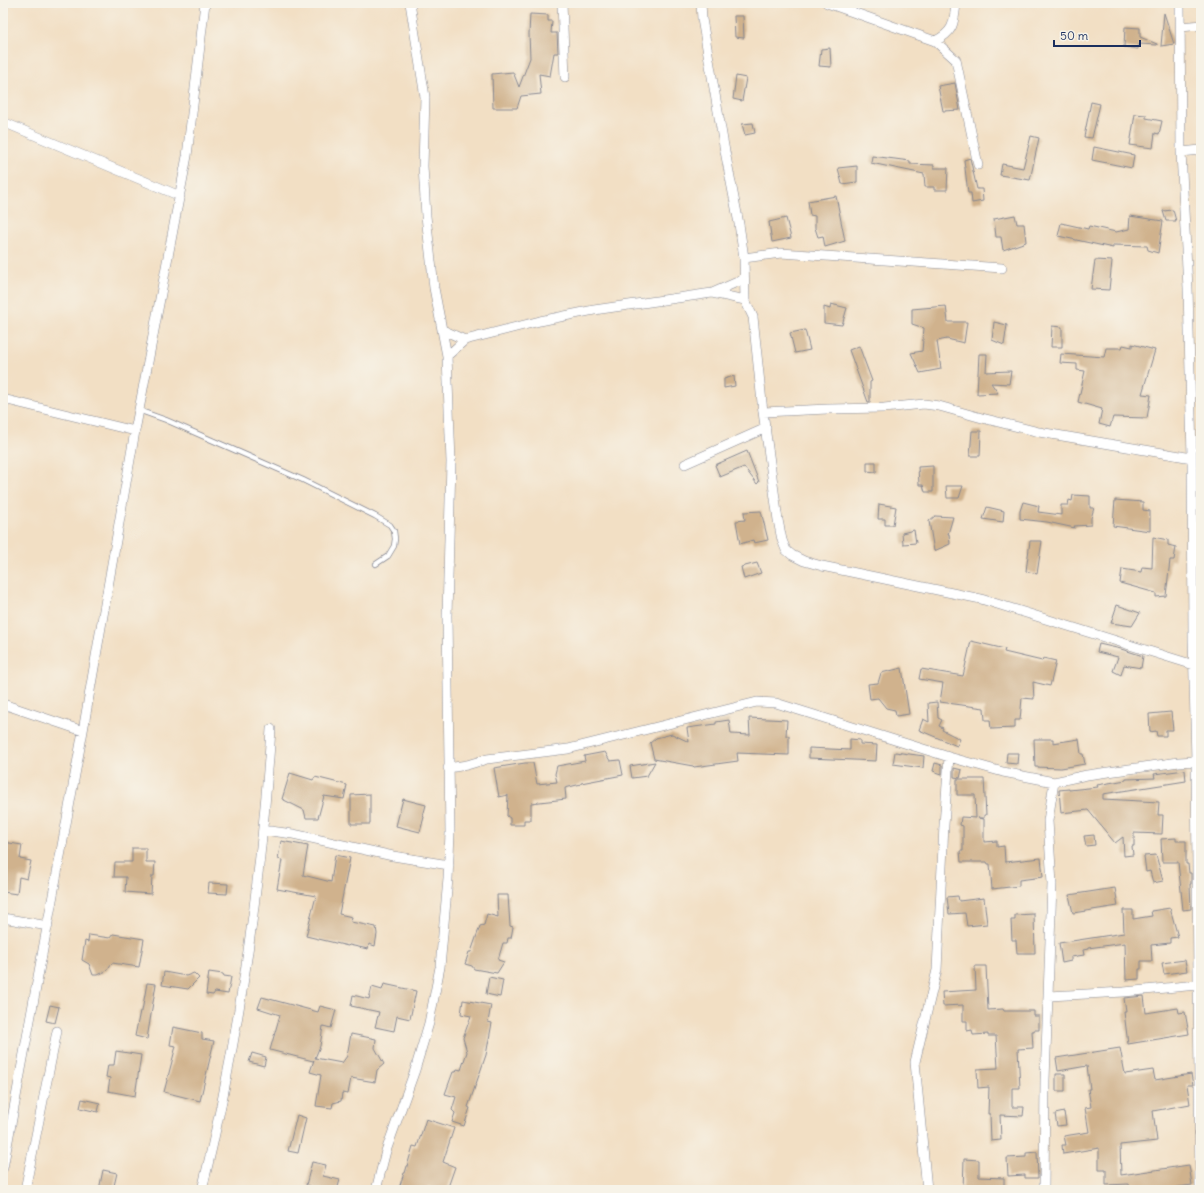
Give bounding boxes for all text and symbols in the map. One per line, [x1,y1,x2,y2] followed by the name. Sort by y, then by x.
[1054,22,1140,48] scale bar
[1060,28,1089,43] text: 50 m

